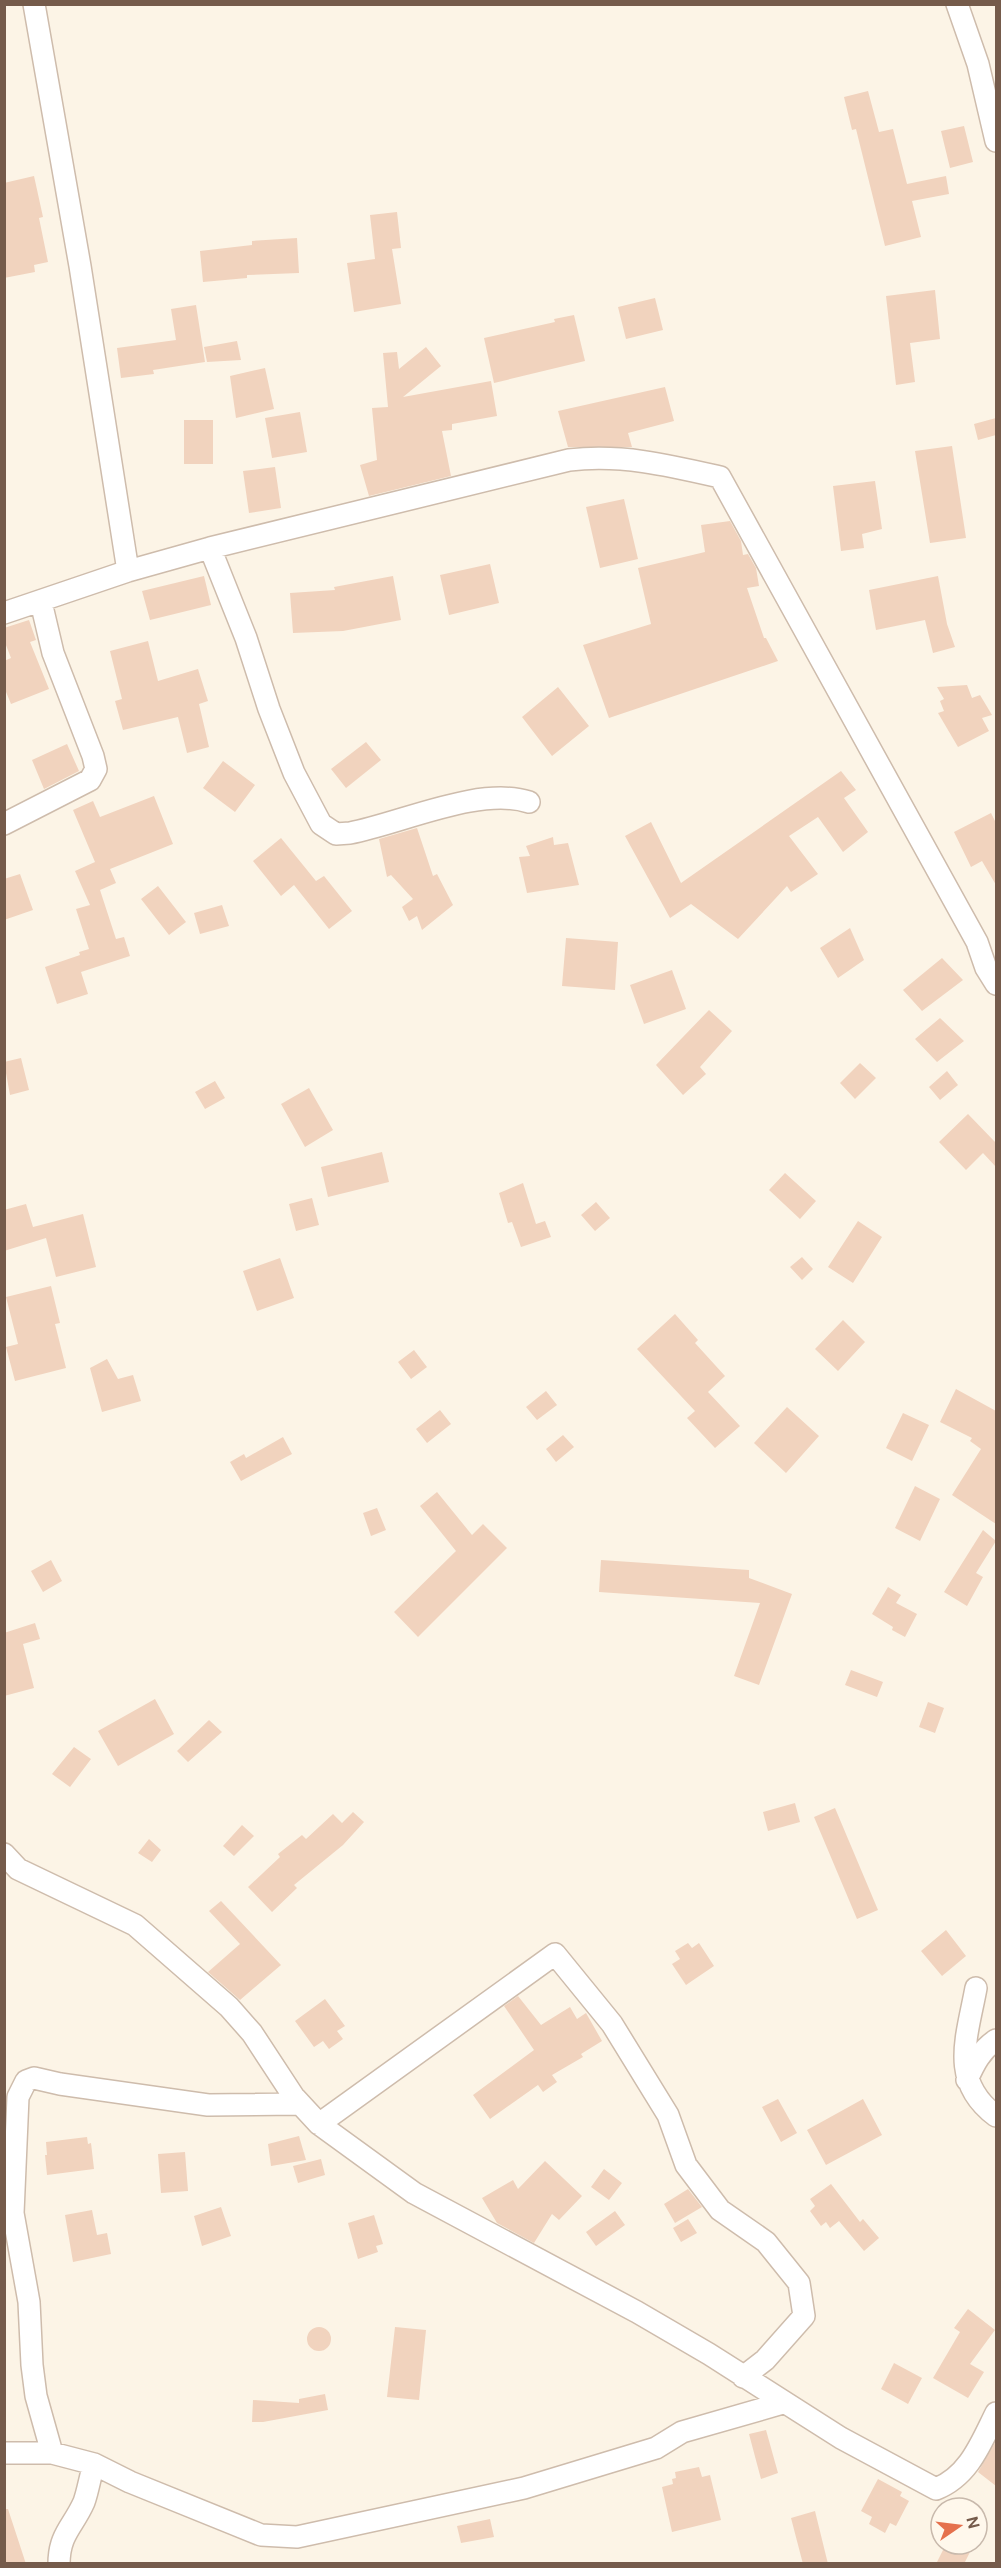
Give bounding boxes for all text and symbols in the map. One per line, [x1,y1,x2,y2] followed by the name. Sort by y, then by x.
[929,2496,989,2556] north arrow
[961,2514,985,2531] text: N

